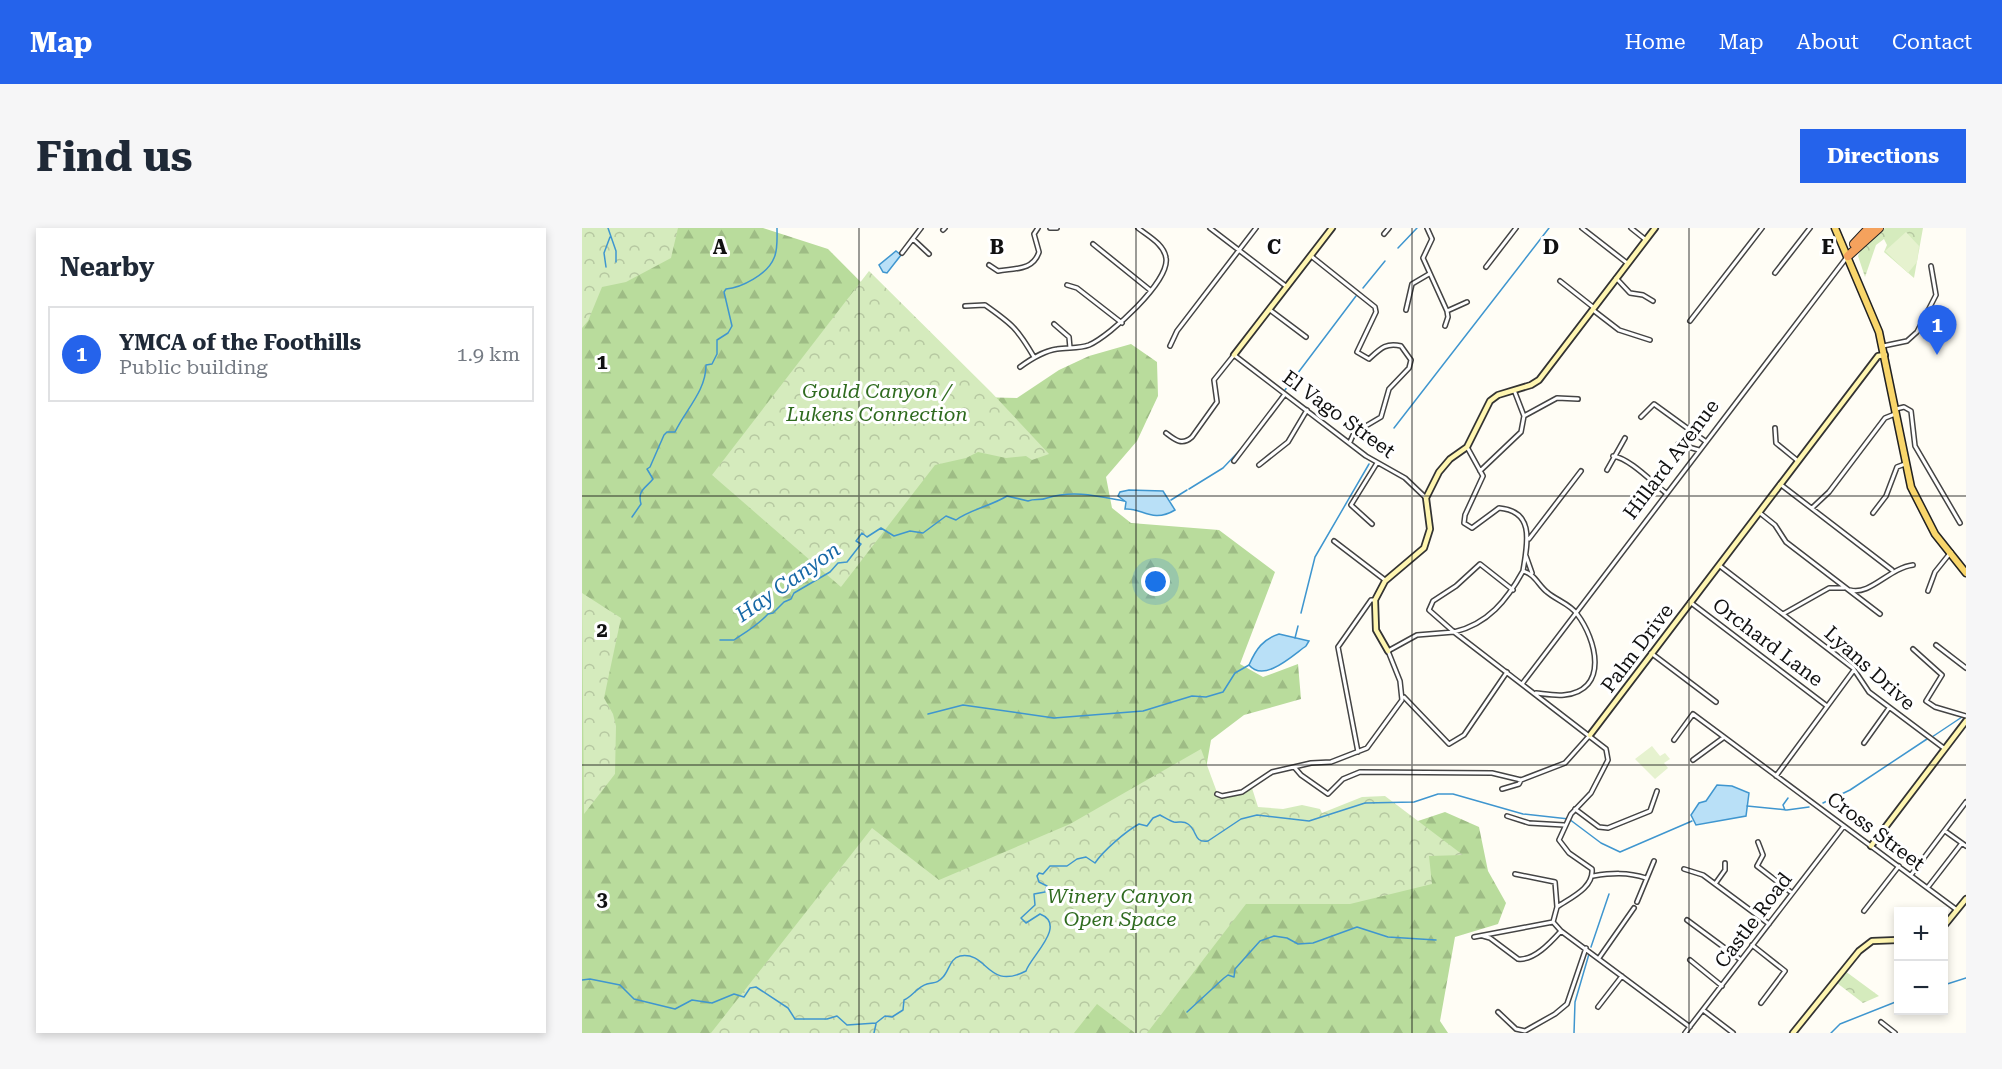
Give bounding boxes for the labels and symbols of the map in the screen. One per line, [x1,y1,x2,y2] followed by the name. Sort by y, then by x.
[713,235,728,259] text: A
[990,235,1004,259] text: B
[1267,235,1281,259] text: C
[1543,235,1559,259] text: D
[1822,235,1835,259] text: E
[1918,306,1956,355] pin: 1
[596,350,608,374] text: 1
[1278,365,1400,463] street label: El Vago Street
[785,379,968,426] park label: Gould Canyon / Lukens Connection
[1618,394,1724,524] street label: Hillard Avenue
[730,537,845,627] water label: Hay Canyon
[1141,567,1170,596] your location
[1708,593,1828,691] street label: Orchard Lane
[1596,599,1678,697] street label: Palm Drive
[596,618,608,642] text: 2
[1820,621,1920,715] street label: Lyans Drive
[1822,786,1930,876] street label: Cross Street
[1709,867,1797,973] street label: Castle Road
[1047,884,1193,931] park label: Winery Canyon Open Space
[596,887,608,911] text: 3

